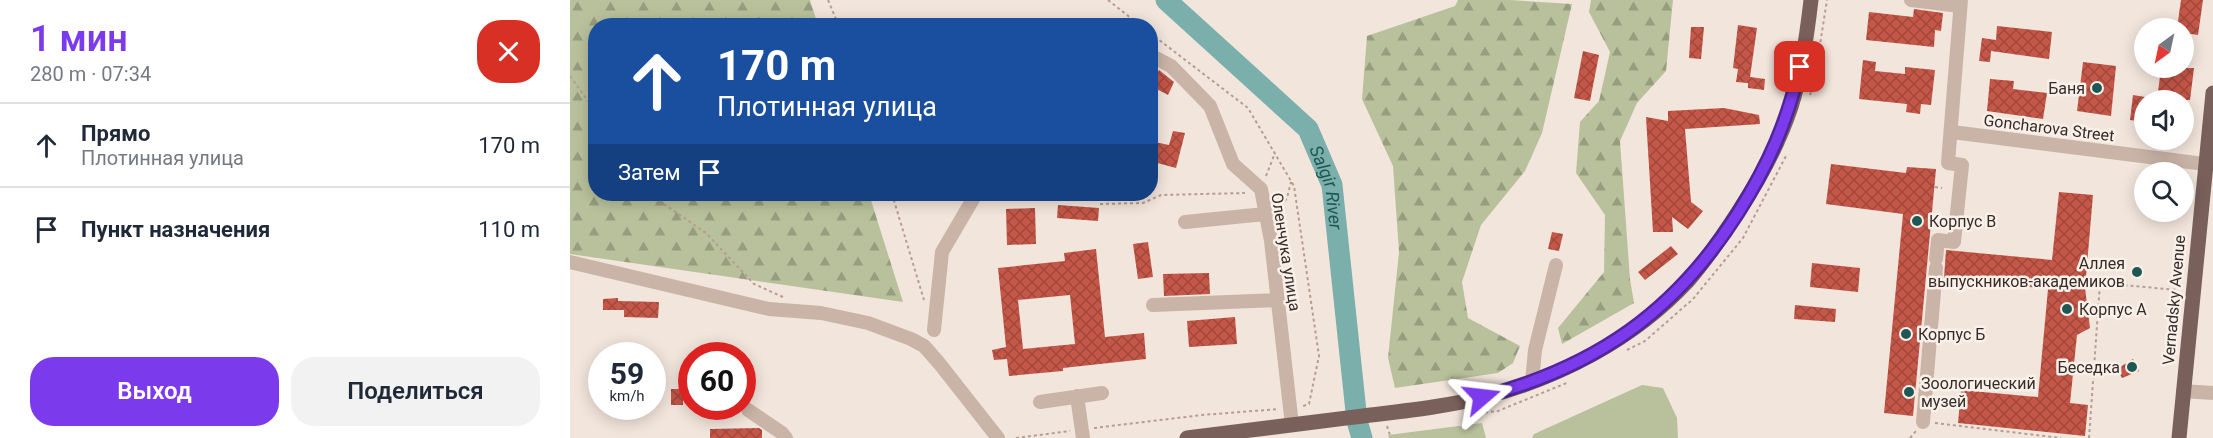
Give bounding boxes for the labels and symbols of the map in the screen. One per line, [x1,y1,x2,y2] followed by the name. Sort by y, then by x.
[2134,18,2194,78] north arrow
[1774,41,1825,92] pin
[2048,79,2085,98] place label: Баня
[2090,81,2104,95] marker: Баня
[1983,111,2115,145] street label: Goncharova Street
[1306,142,1347,232] water label: Salgir River
[1267,192,1305,312] street label: Оленчука улица
[1929,212,1996,231] place label: Корпус В
[1910,214,1924,228] marker: Корпус В
[2159,234,2189,366] street label: Vernadsky Avenue
[1928,254,2125,291] place label: Аллея выпускников-академиков
[2130,265,2144,279] marker: Аллея выпускников-академиков
[2079,300,2147,319] place label: Корпус А
[2060,302,2074,316] marker: Корпус А
[1918,325,1985,344] place label: Корпус Б
[1899,327,1913,341] marker: Корпус Б
[678,342,756,420] speed limit sign: 60
[2058,358,2120,377] place label: Беседка
[2125,360,2139,374] marker: Беседка
[1450,365,1514,429] position arrow
[1921,374,2036,411] place label: Зоологический музей
[1902,385,1916,399] marker: Зоологический музей

